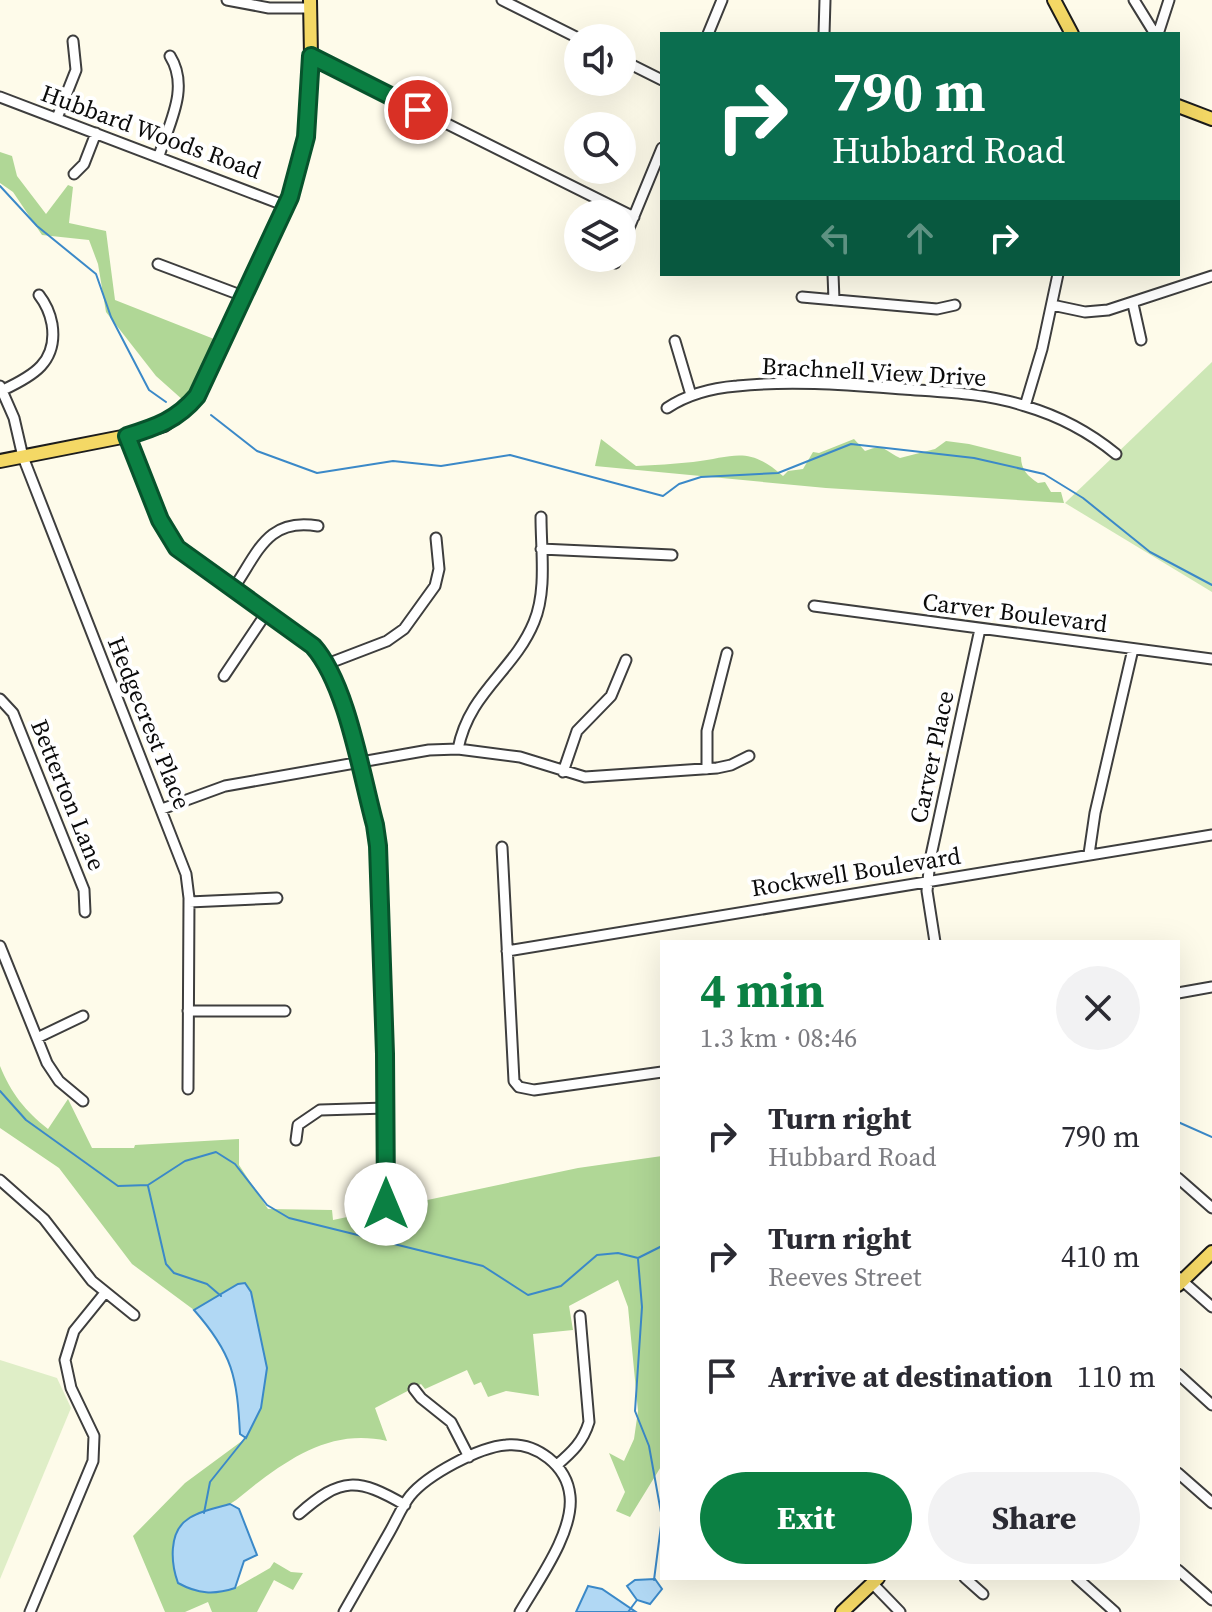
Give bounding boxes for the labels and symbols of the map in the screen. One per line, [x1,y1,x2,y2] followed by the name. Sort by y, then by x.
[36,76,266,187] street label: Hubbard Woods Road
[384,76,452,144] pin
[761,349,987,394] street label: Brachnell View Drive
[921,585,1110,640] street label: Carver Boulevard
[100,632,199,814] street label: Hedgecrest Place
[901,688,962,826] street label: Carver Place
[23,714,114,875] street label: Betterton Lane
[749,839,963,904] street label: Rockwell Boulevard
[344,1162,428,1246] position arrow

